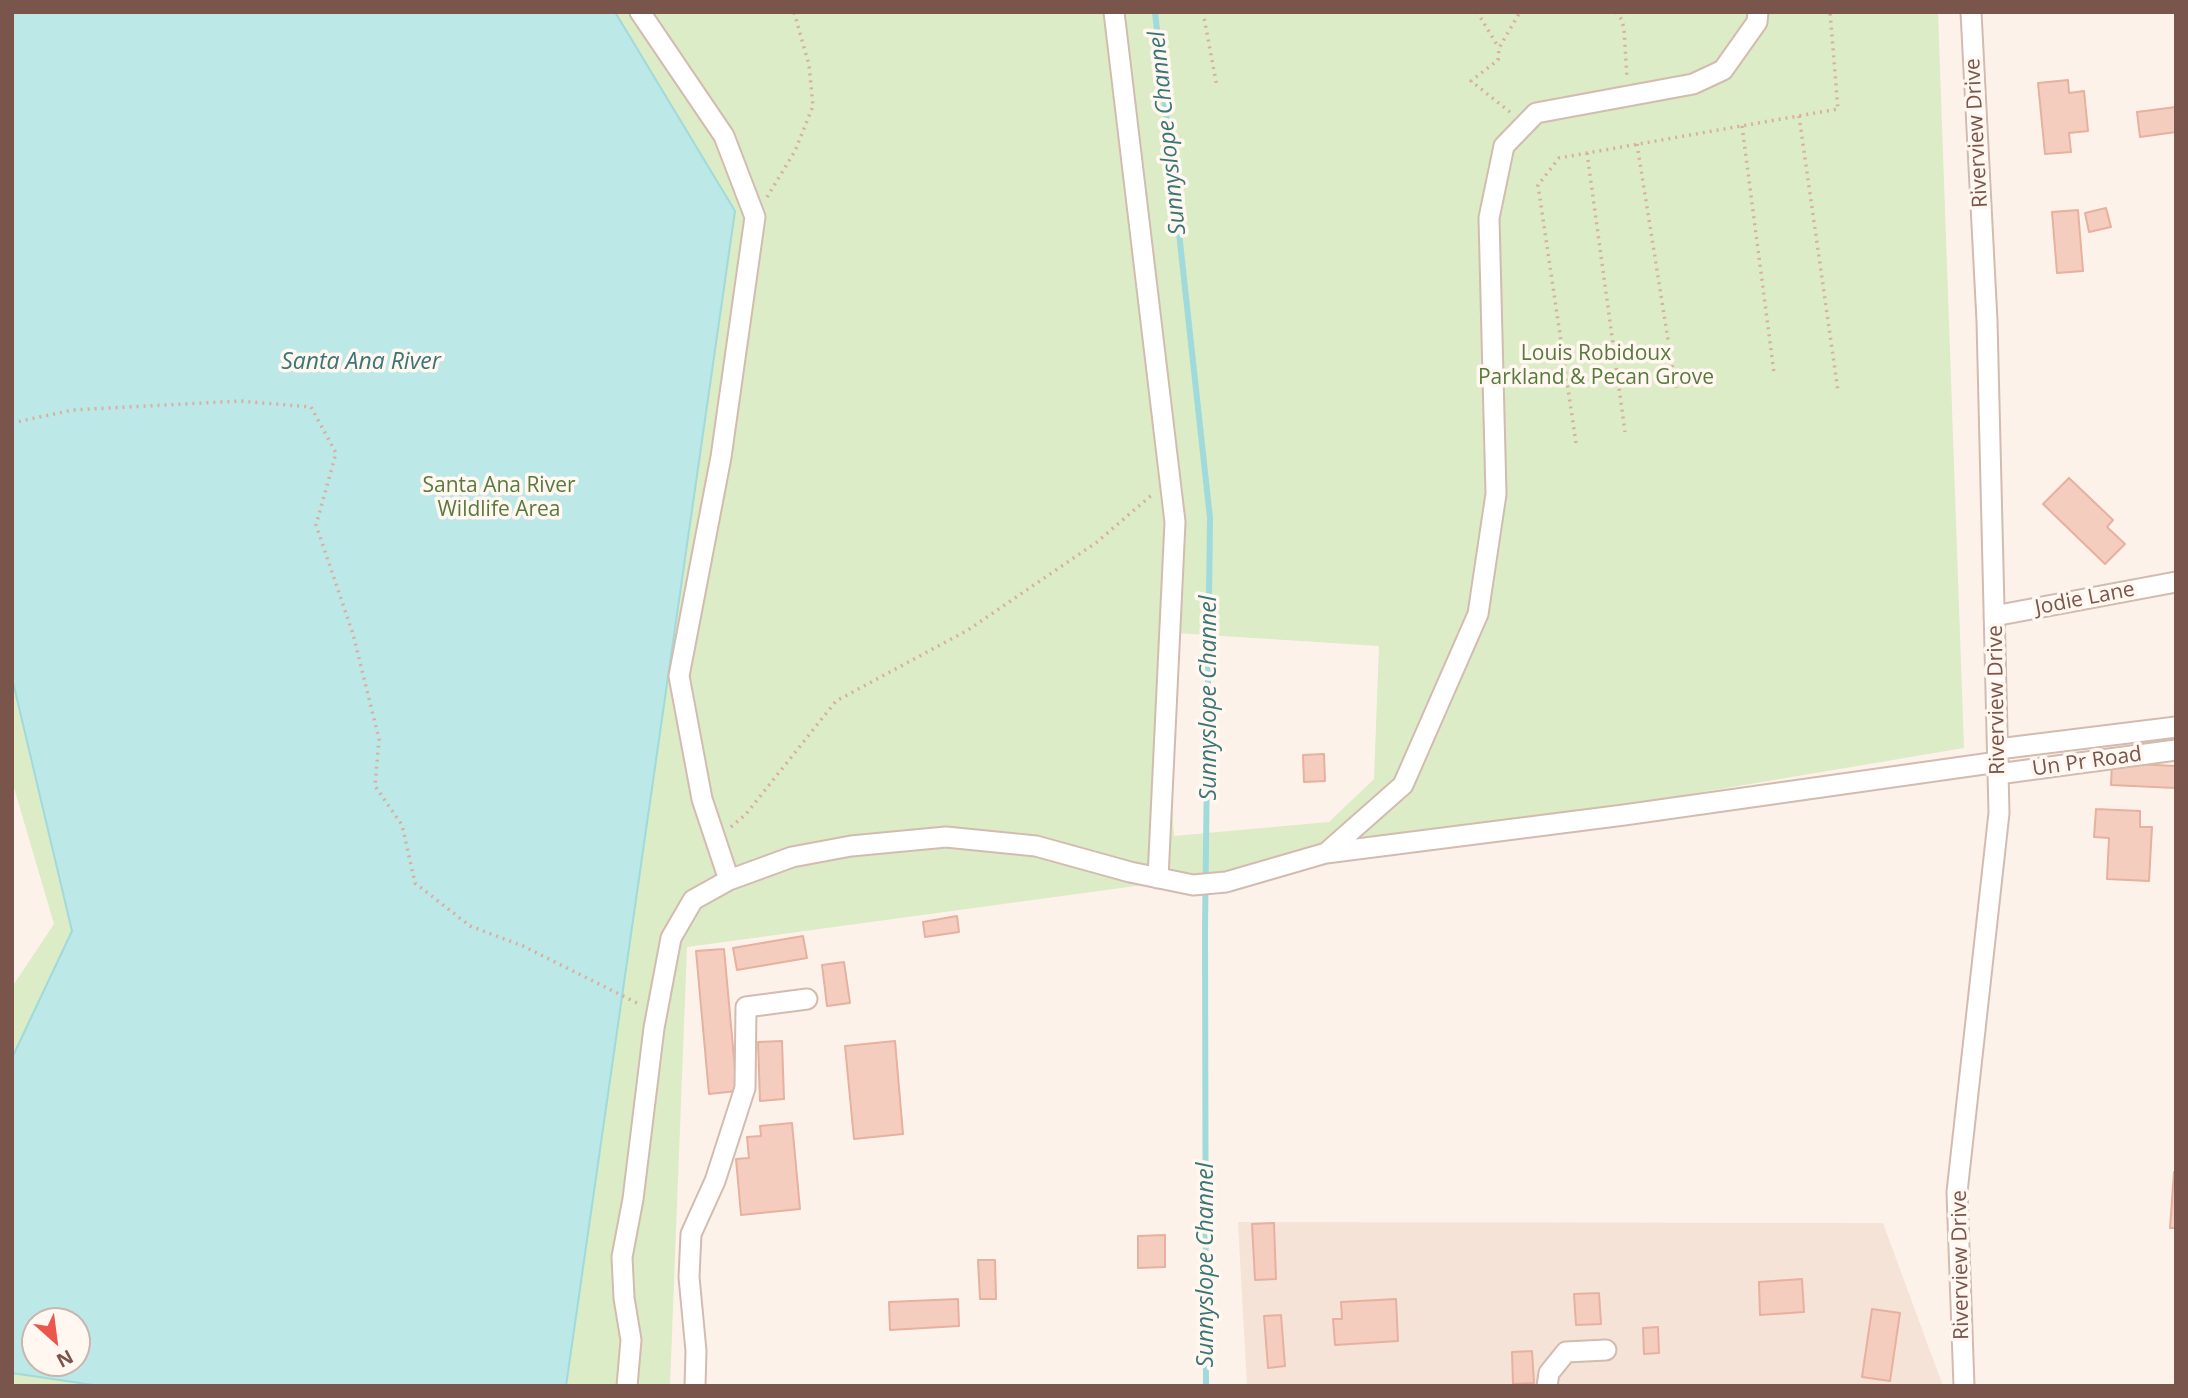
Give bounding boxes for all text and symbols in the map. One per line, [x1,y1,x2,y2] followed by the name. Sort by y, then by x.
[1144,30,1192,236] water label: Sunnyslope Channel
[1960,58,1994,208] street label: Riverview Drive
[1478,341,1714,391] park label: Louis Robidoux Parkland & Pecan Grove
[281,348,441,376] water label: Santa Ana River
[422,473,576,523] park label: Santa Ana River Wildlife Area
[2033,577,2137,621] street label: Jodie Lane
[1195,596,1223,800] water label: Sunnyslope Channel
[1983,625,2011,775] street label: Riverview Drive
[2031,742,2143,782] street label: Un Pr Road
[1192,1163,1220,1367] water label: Sunnyslope Channel
[1947,1190,1975,1340] street label: Riverview Drive
[21,1307,91,1377] north arrow
[52,1344,78,1374] text: N

